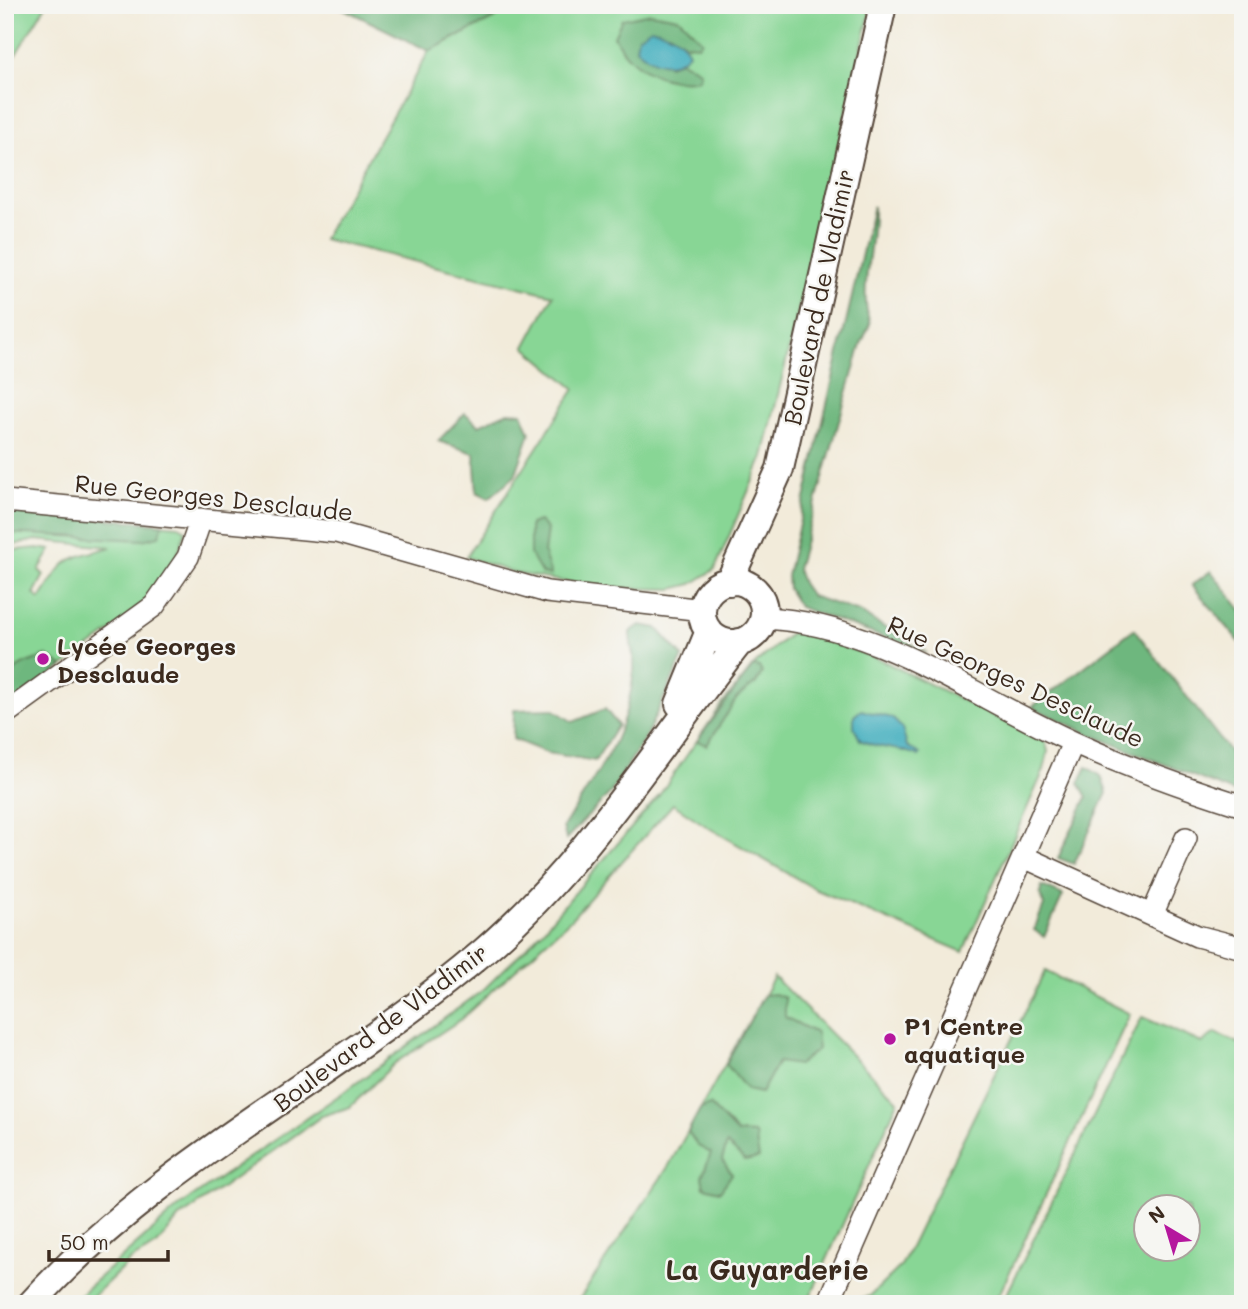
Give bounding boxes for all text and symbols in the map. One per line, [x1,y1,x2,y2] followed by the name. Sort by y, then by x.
[776,166,860,428] street label: Boulevard de Vladimir
[73,467,355,527] street label: Rue Georges Desclaude
[883,608,1149,754] street label: Rue Georges Desclaude
[57,630,236,689] place label: Lycée Georges Desclaude
[35,651,51,667] marker: Lycée Georges Desclaude
[266,936,494,1118] street label: Boulevard de Vladimir
[904,1010,1025,1069] place label: P1 Centre aquatique
[882,1031,898,1047] marker: P1 Centre aquatique
[1132,1194,1202,1264] north arrow
[1143,1200,1170,1228] text: N
[49,1218,168,1262] scale bar
[60,1228,109,1255] text: 50 m
[665,1251,869,1288] district label: La Guyarderie

